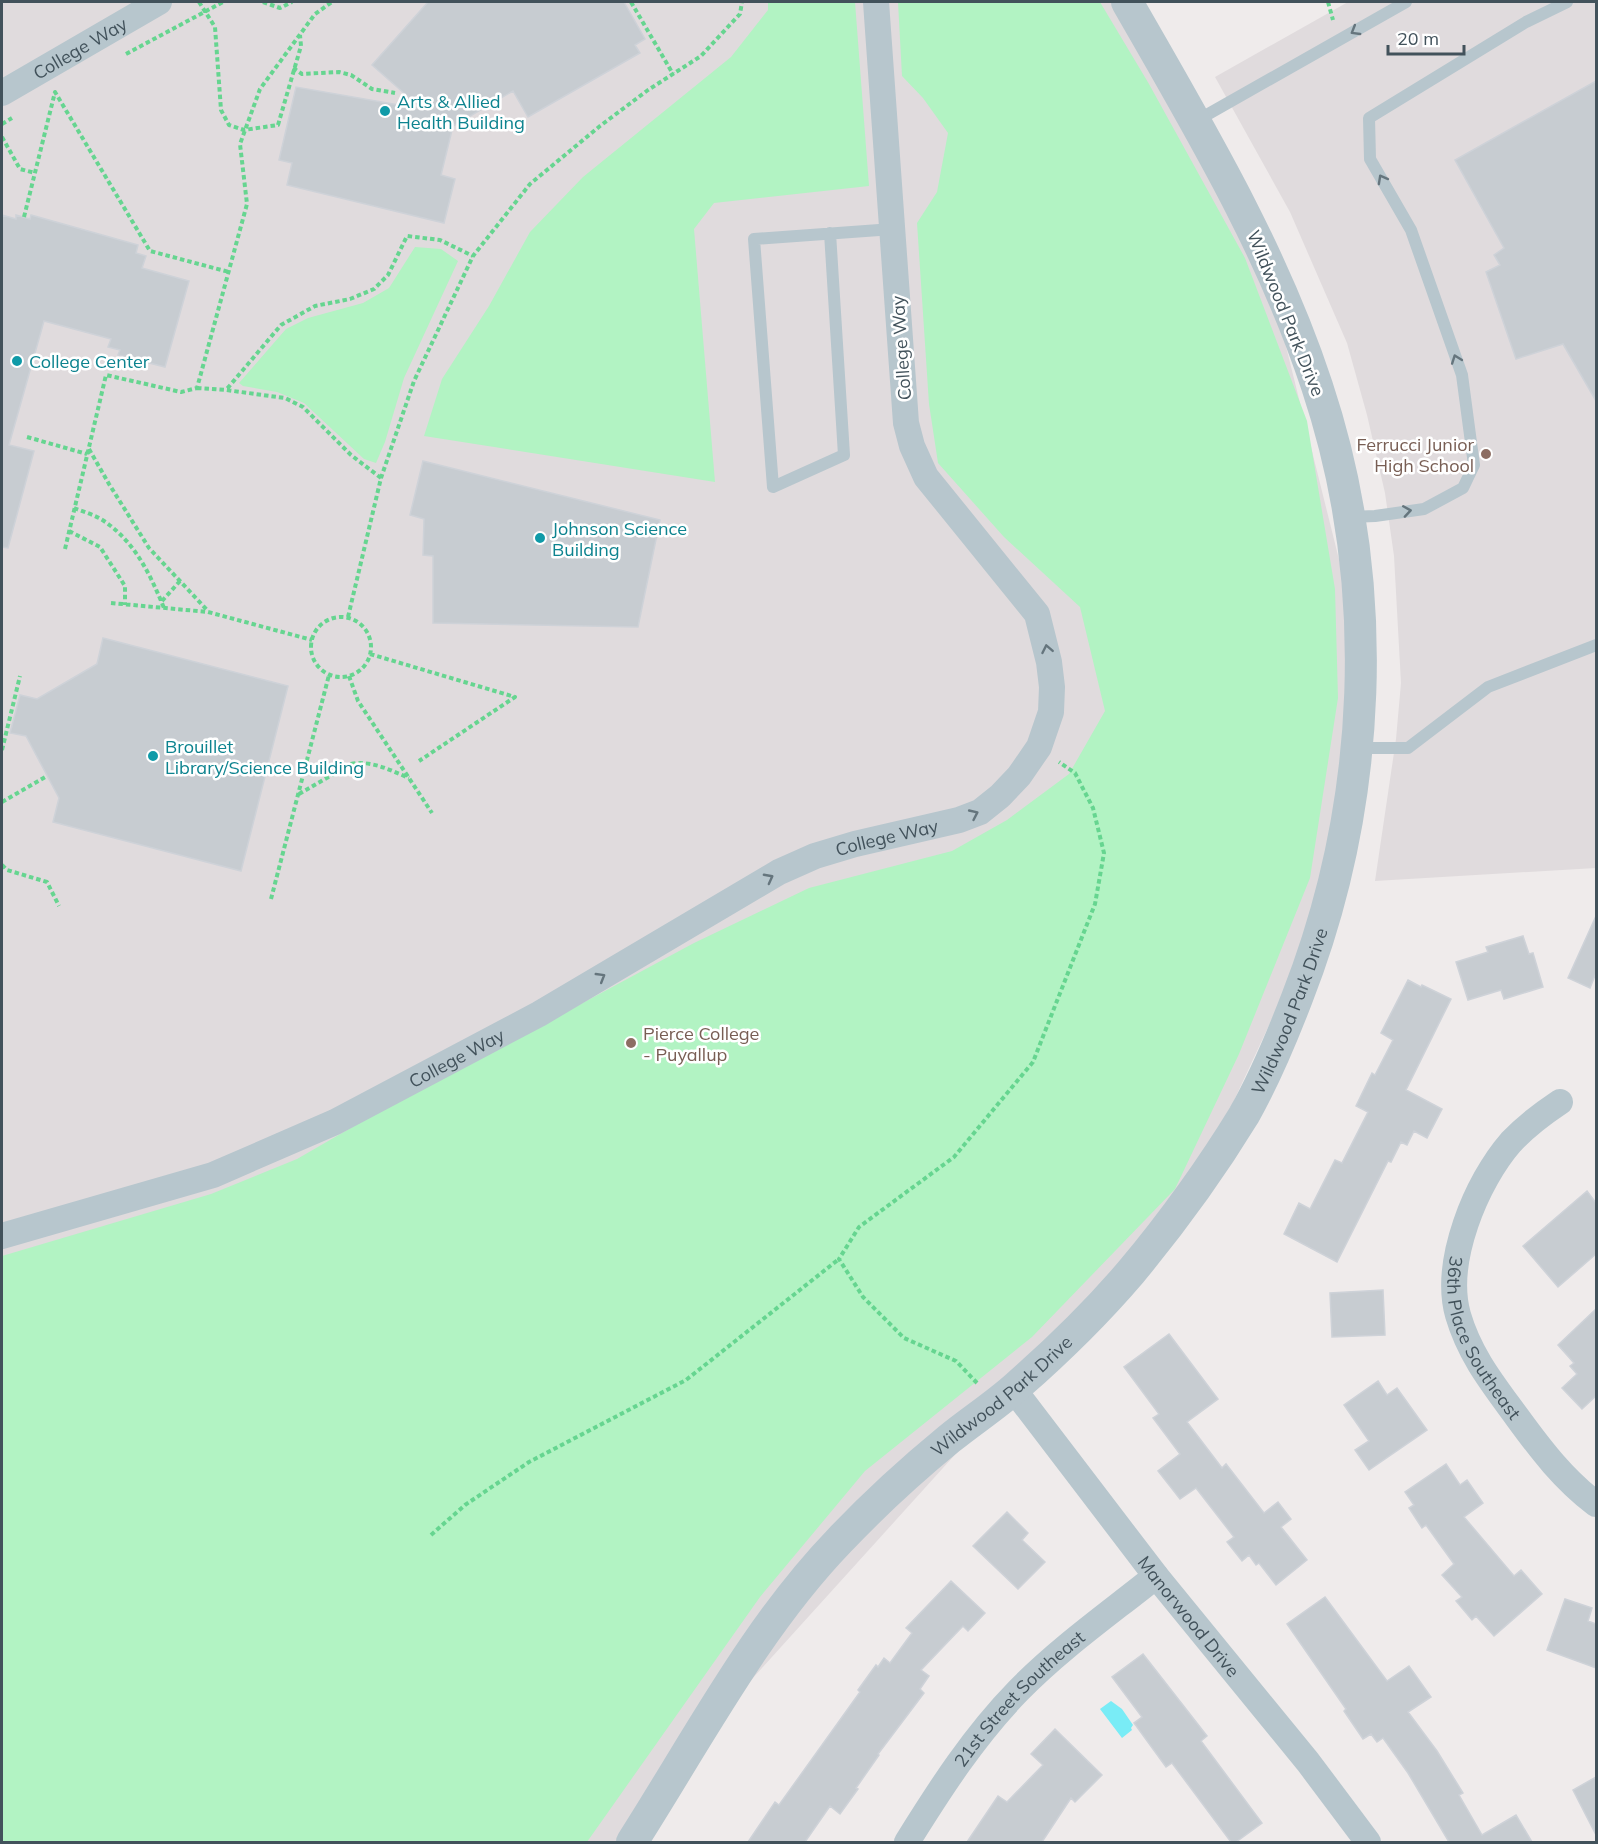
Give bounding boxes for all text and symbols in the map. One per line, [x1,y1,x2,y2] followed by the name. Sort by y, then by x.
[29,11,131,84] street label: College Way
[1388,18,1464,56] scale bar
[1351,24,1361,36] one-way arrow
[1397,27,1439,50] text: 20 m
[397,90,525,134] place label: Arts & Allied Health Building
[378,104,392,118] marker: Arts & Allied Health Building
[1378,175,1389,186] one-way arrow
[1242,227,1330,399] street label: Wildwood Park Drive
[886,294,916,401] street label: College Way
[29,350,150,373] place label: College Center
[10,354,24,368] marker: College Center
[1451,354,1464,365] one-way arrow
[1356,433,1474,477] place label: Ferrucci Junior High School
[1479,447,1493,461] marker: Ferrucci Junior High School
[1402,506,1411,518] one-way arrow
[552,517,687,561] place label: Johnson Science Building
[533,531,547,545] marker: Johnson Science Building
[1041,644,1054,654] one-way arrow
[165,735,364,779] place label: Brouillet Library/Science Building
[146,749,160,763] marker: Brouillet Library/Science Building
[968,809,979,821] one-way arrow
[833,814,941,861] street label: College Way
[763,874,773,885] one-way arrow
[1246,925,1332,1098] street label: Wildwood Park Drive
[595,973,605,984] one-way arrow
[643,1022,759,1066] place label: Pierce College - Puyallup
[405,1023,509,1092] street label: College Way
[624,1036,638,1050] marker: Pierce College - Puyallup
[1443,1255,1526,1424] street label: 36th Place Southeast
[926,1330,1077,1461] street label: Wildwood Park Drive
[1133,1551,1245,1681] street label: Manorwood Drive
[948,1625,1089,1771] street label: 21st Street Southeast

